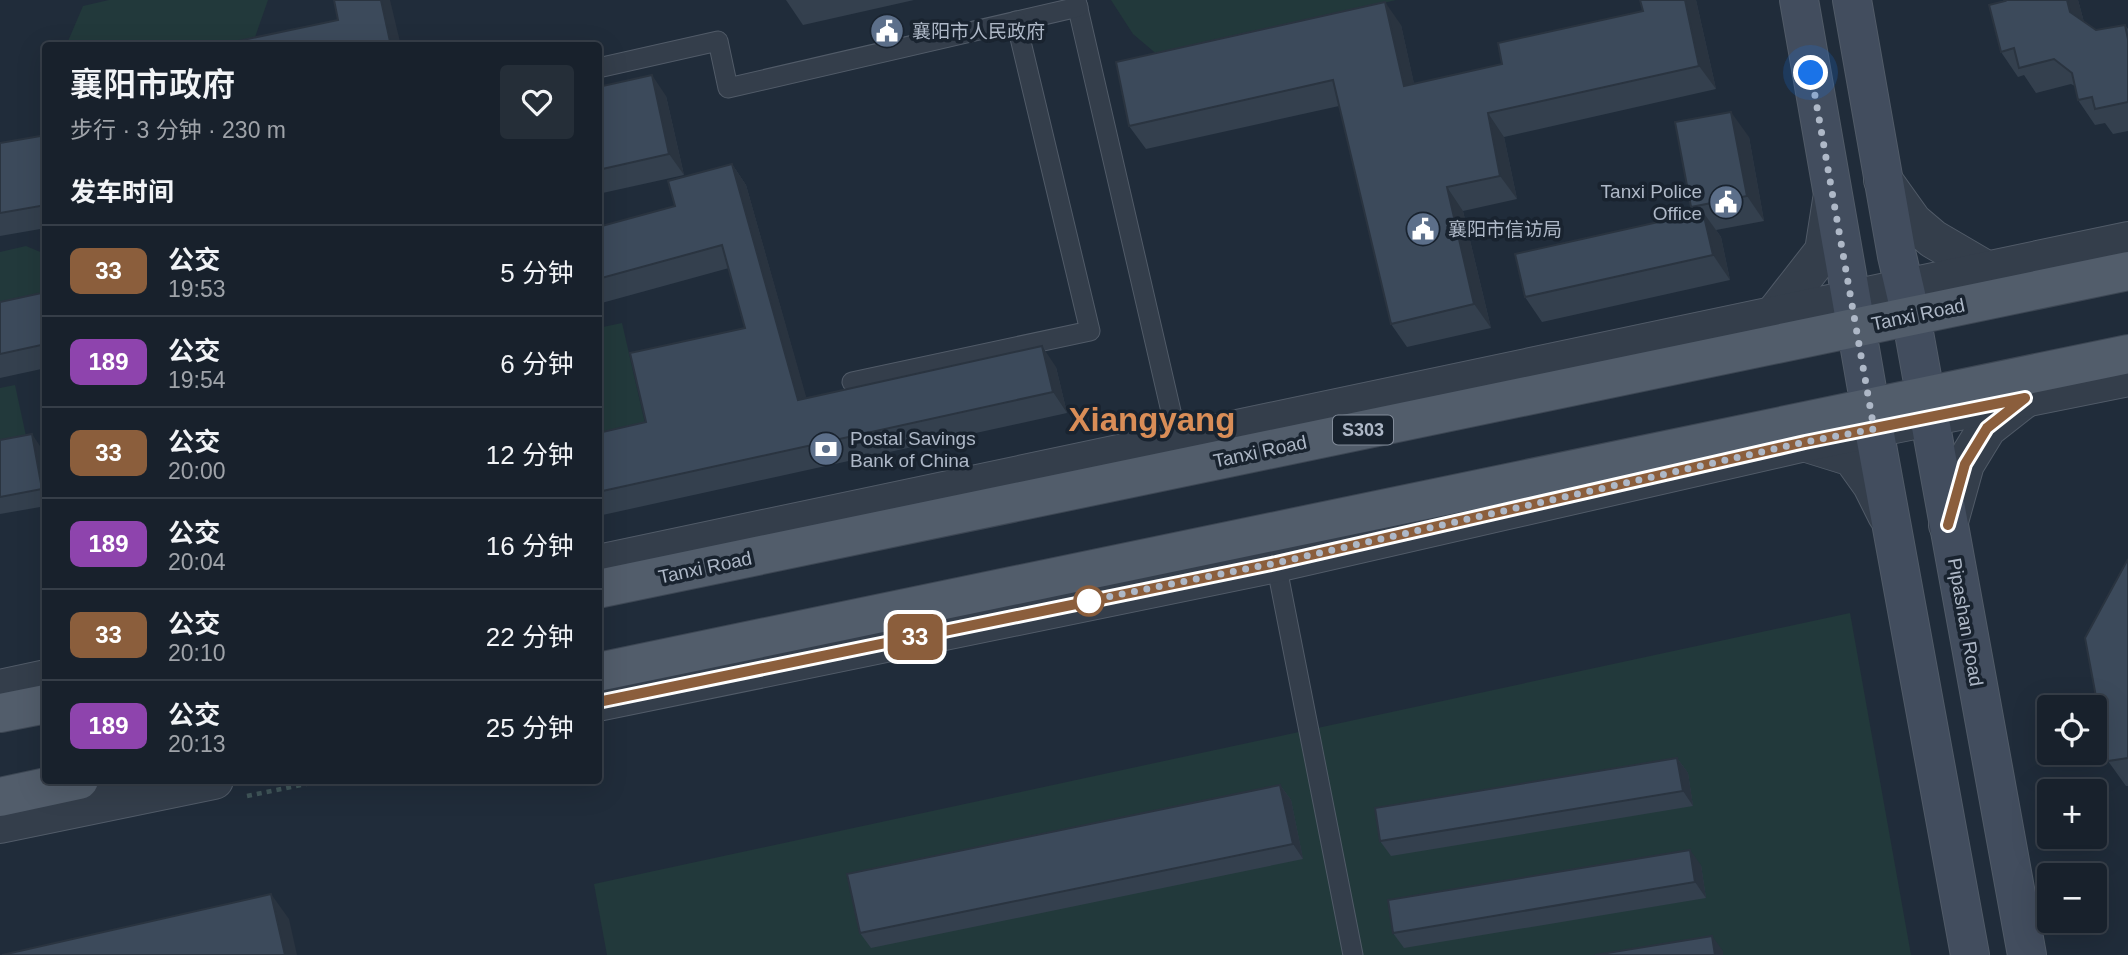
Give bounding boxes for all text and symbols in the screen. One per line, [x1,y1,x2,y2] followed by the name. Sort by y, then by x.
[868,12,906,50] public building icon: 襄阳市人民政府
[912,21,1045,42] place label: 襄阳市人民政府
[1793,55,1828,90] your location
[500,65,574,139] button: heart
[70,66,235,103] text: 襄阳市政府
[70,117,286,143] text: 步行 · 3 分钟 · 230 m
[70,177,174,207] text: 发车时间
[1601,181,1702,224] place label: Tanxi Police Office
[1707,183,1745,221] public building icon: Tanxi Police Office
[1404,210,1442,248] public building icon: 襄阳市信访局
[1448,219,1562,240] place label: 襄阳市信访局
[168,245,220,275] text: 公交
[95,257,122,284] text: 33
[500,258,574,288] text: 5 分钟
[168,276,226,302] text: 19:53
[1869,294,1967,335] street label: Tanxi Road
[168,336,220,366] text: 公交
[88,348,129,375] text: 189
[500,349,574,379] text: 6 分钟
[168,367,226,393] text: 19:54
[1069,401,1235,438] district label: Xiangyang
[1333,416,1393,444] road number: S303
[168,427,220,457] text: 公交
[850,428,976,471] place label: Postal Savings Bank of China
[807,430,845,468] bank icon: Postal Savings Bank of China
[1211,431,1309,472] street label: Tanxi Road
[95,439,122,466] text: 33
[486,440,574,470] text: 12 分钟
[168,458,226,484] text: 20:00
[168,518,220,548] text: 公交
[88,530,129,557] text: 189
[486,531,574,561] text: 16 分钟
[656,547,754,588] street label: Tanxi Road
[168,549,226,575] text: 20:04
[1944,556,1987,688] street label: Pipashan Road
[1074,586,1104,616] unlabelled marker
[168,609,220,639] text: 公交
[884,614,946,660] line badge: 33
[95,621,122,648] text: 33
[486,622,574,652] text: 22 分钟
[902,623,928,650] text: 33
[168,640,226,666] text: 20:10
[2037,695,2107,933] map controls
[2037,695,2107,765] button: locate
[168,700,220,730] text: 公交
[88,712,129,739] text: 189
[486,713,574,743] text: 25 分钟
[168,731,226,757] text: 20:13
[2037,779,2107,849] button: +
[2037,863,2107,933] button: −

